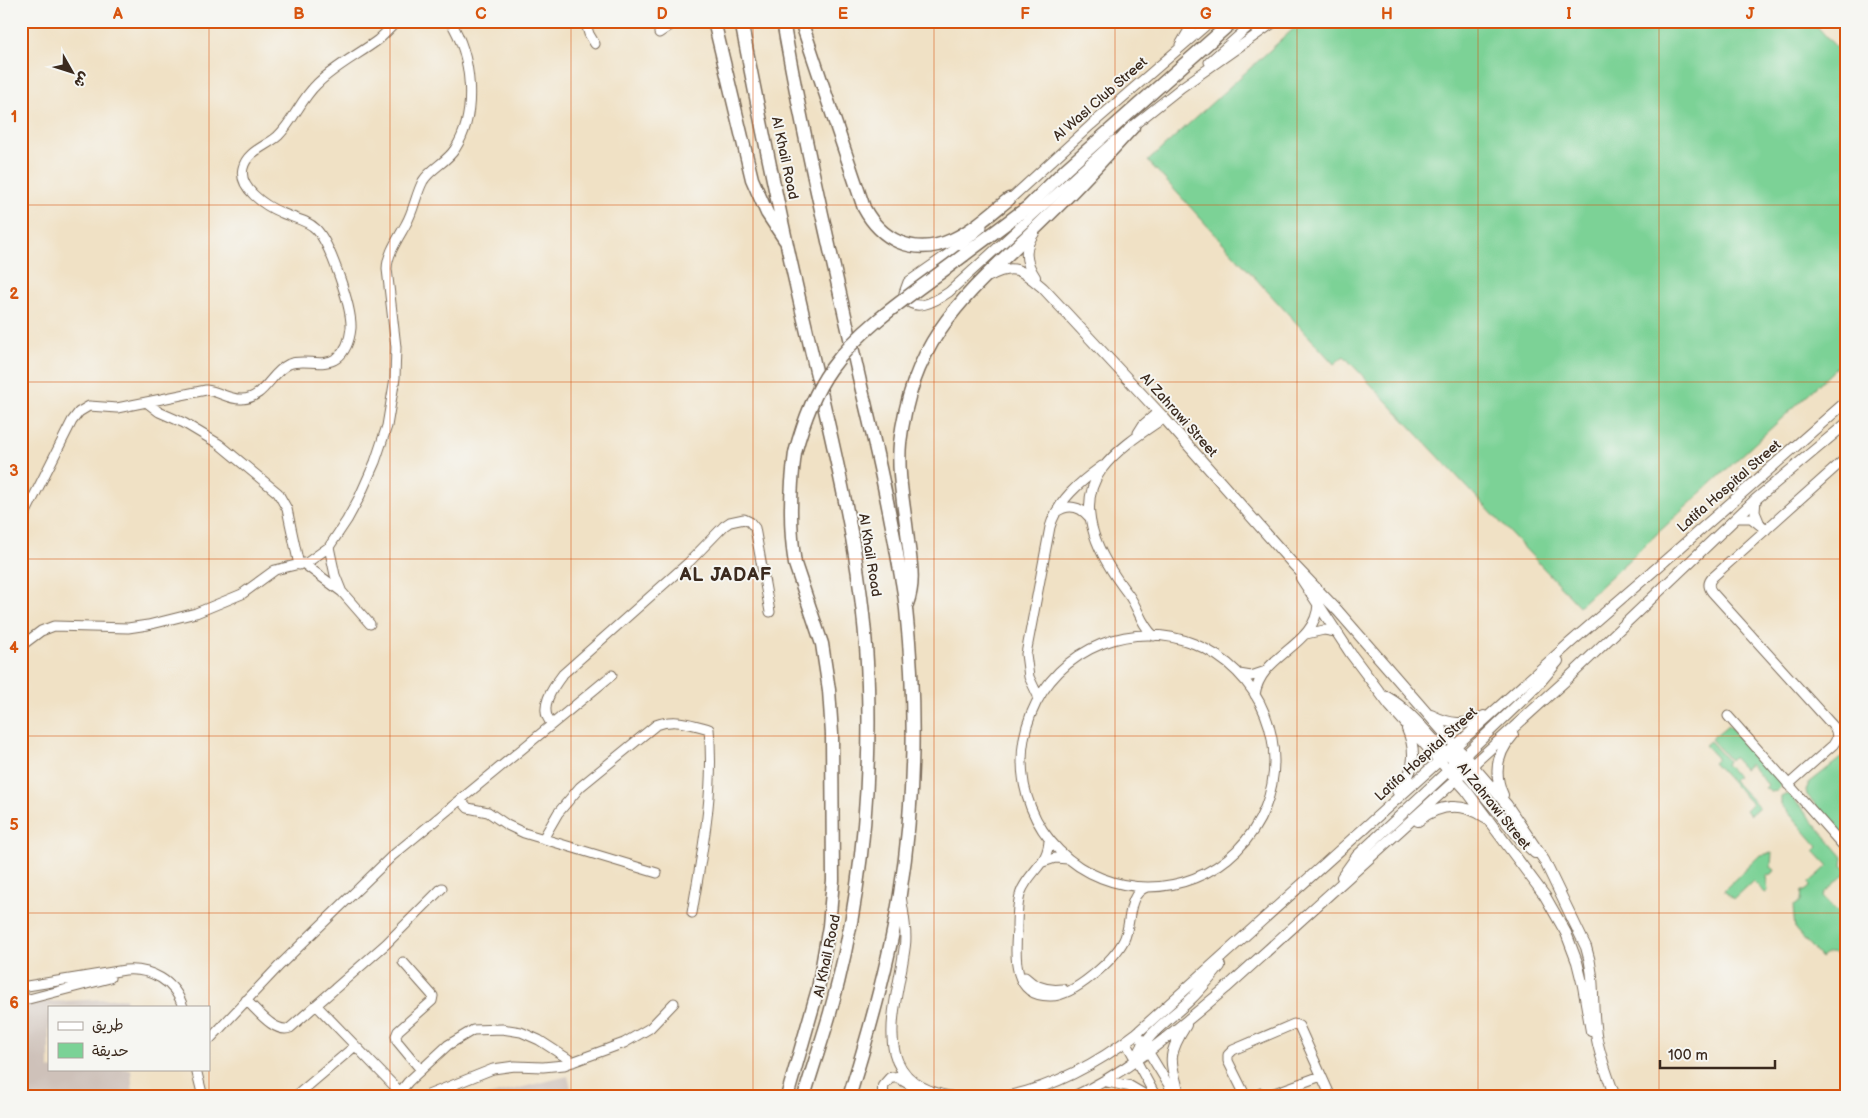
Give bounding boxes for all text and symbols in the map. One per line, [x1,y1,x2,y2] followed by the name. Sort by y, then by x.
[112,5,123,24] text: A
[293,5,305,24] text: B
[475,5,487,24] text: C
[656,5,668,24] text: D
[838,5,848,24] text: E
[1020,5,1030,24] text: F
[1200,5,1212,24] text: G
[1381,5,1393,24] text: H
[1566,5,1572,24] text: I
[1746,5,1755,24] text: J
[48,48,98,98] north arrow
[1049,53,1151,145] street label: Al Wasl Club Street
[70,69,93,91] text: ش
[11,108,17,127] text: 1
[768,115,802,201] street label: Al Khail Road
[9,285,19,304] text: 2
[1137,370,1222,461] street label: Al Zahrawi Street
[1674,436,1785,536] street label: Latifa Hospital Street
[9,462,19,481] text: 3
[855,512,885,598] street label: Al Khail Road
[679,564,772,587] district label: AL JADAF
[9,639,19,658] text: 4
[1371,703,1481,804] street label: Latifa Hospital Street
[1454,759,1535,853] street label: Al Zahrawi Street
[9,816,19,835] text: 5
[810,913,844,999] street label: Al Khail Road
[9,994,19,1013] text: 6
[48,1006,210,1070] legend
[92,1016,124,1035] text: طريق
[1660,1038,1776,1070] scale bar
[92,1042,129,1061] text: حديقة
[1668,1046,1708,1065] text: 100 m

